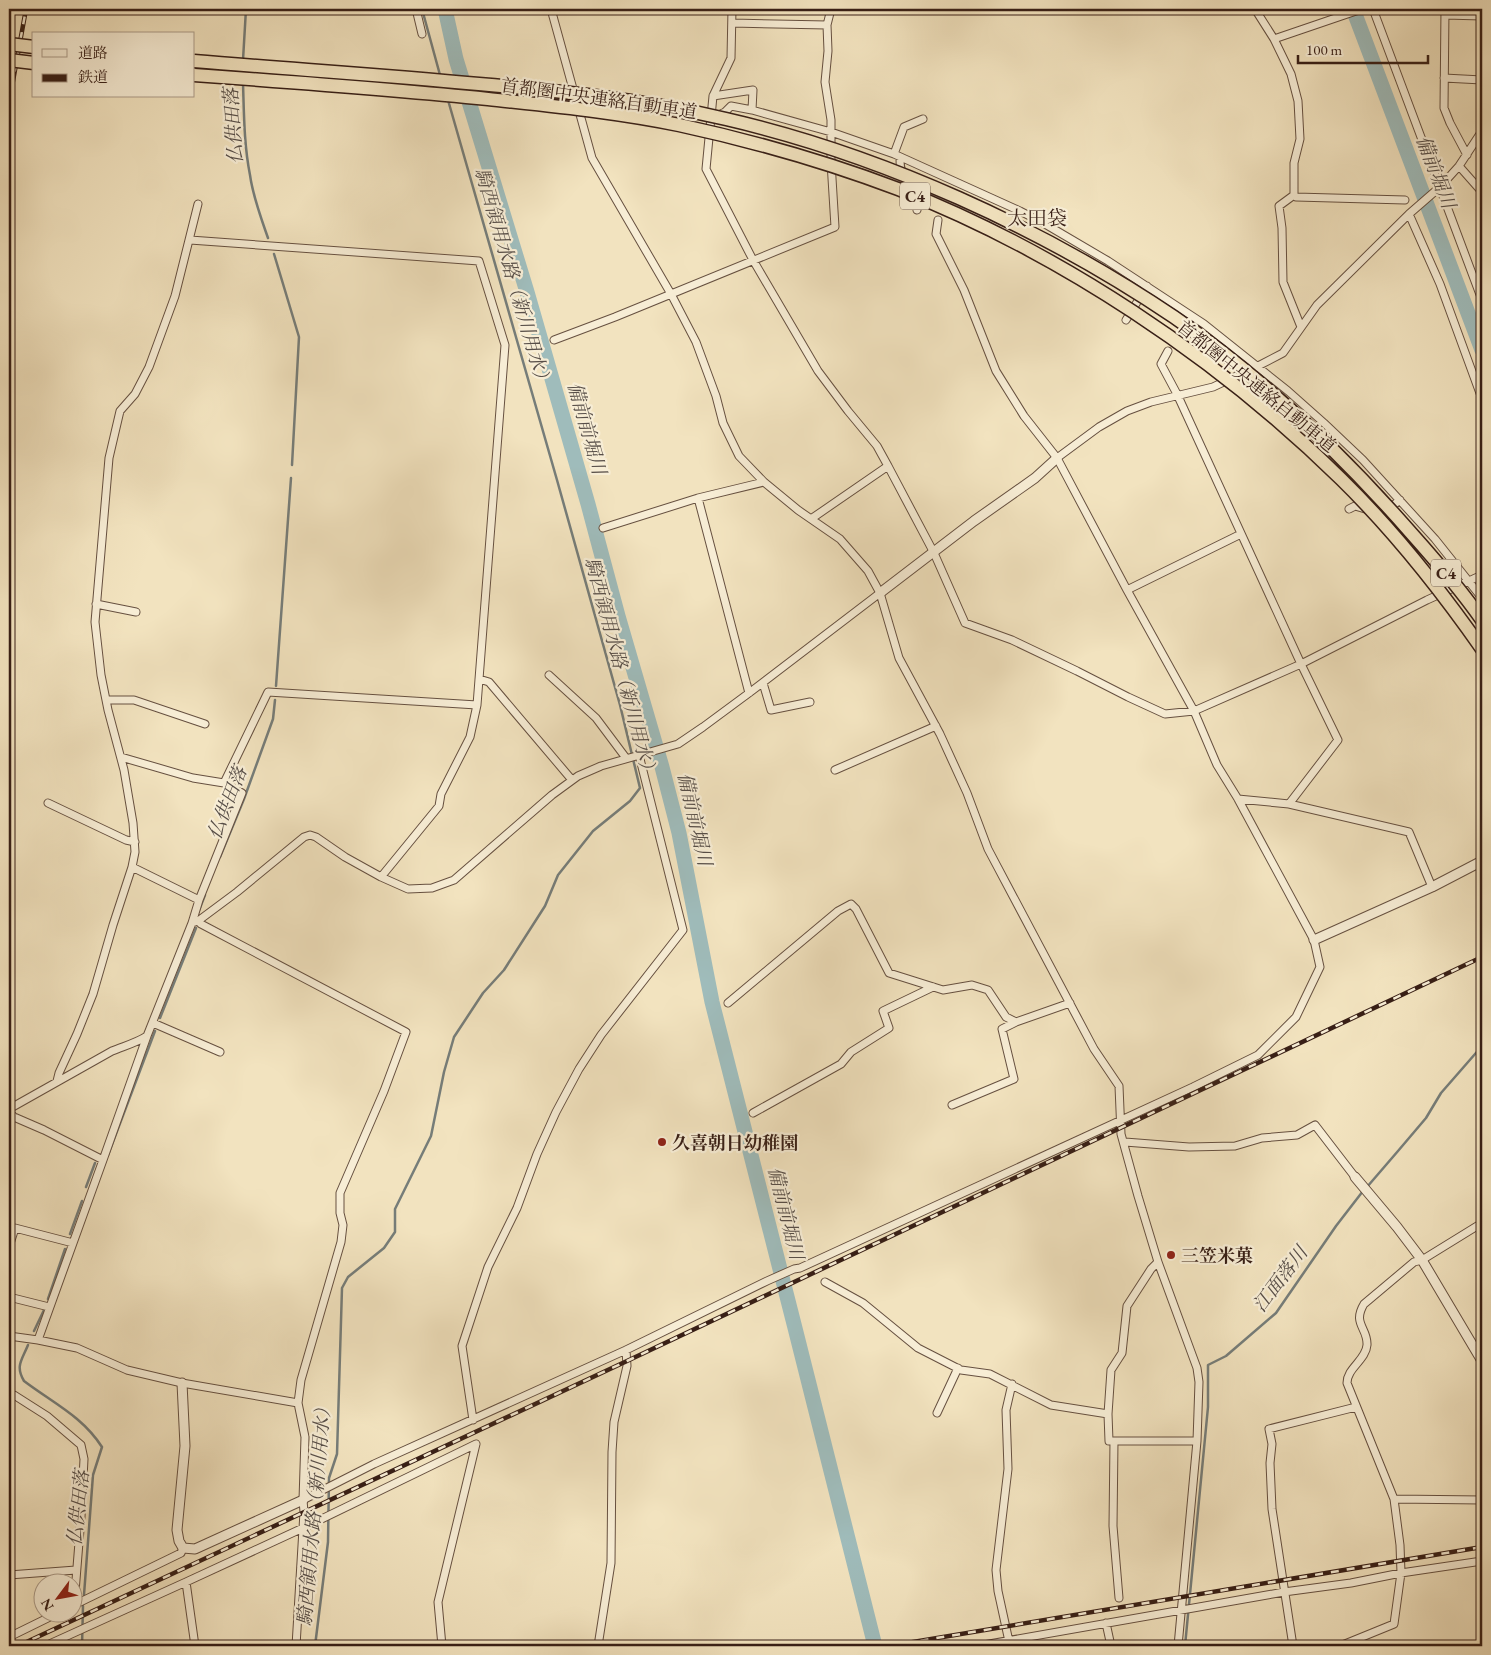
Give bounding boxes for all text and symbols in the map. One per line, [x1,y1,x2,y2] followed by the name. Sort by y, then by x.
[32,32,195,98] legend
[1298,32,1428,64] scale bar
[1306,40,1343,59] text: 100 m
[78,43,108,62] text: 道路
[78,67,108,86] text: 鉄道
[499,73,699,123] street label: 首都圏中央連絡自動車道
[218,84,248,165] water label: 仏供田落
[1411,132,1462,214] water label: 備前堀川
[470,165,556,391] water label: 騎西領用水路（新川用水）
[900,182,930,210] road number: C4
[1007,205,1067,231] district label: 太田袋
[1173,315,1341,457] street label: 首都圏中央連絡自動車道
[562,379,613,479] water label: 備前前堀川
[579,555,663,781] water label: 騎西領用水路（新川用水）
[1431,560,1461,586] road number: C4
[202,760,253,843] water label: 仏供田落
[672,770,718,870] water label: 備前前堀川
[672,1131,798,1154] place label: 久喜朝日幼稚園
[656,1136,668,1148] marker: 久喜朝日幼稚園
[762,1164,810,1264] water label: 備前前堀川
[1247,1240,1314,1317] water label: 江面落川
[1181,1244,1253,1267] place label: 三笠米菓
[1165,1249,1177,1261] marker: 三笠米菓
[292,1397,336,1627] water label: 騎西領用水路（新川用水）
[62,1466,95,1547] water label: 仏供田落
[32,1572,82,1622] north arrow
[36,1595,58,1614] text: N

